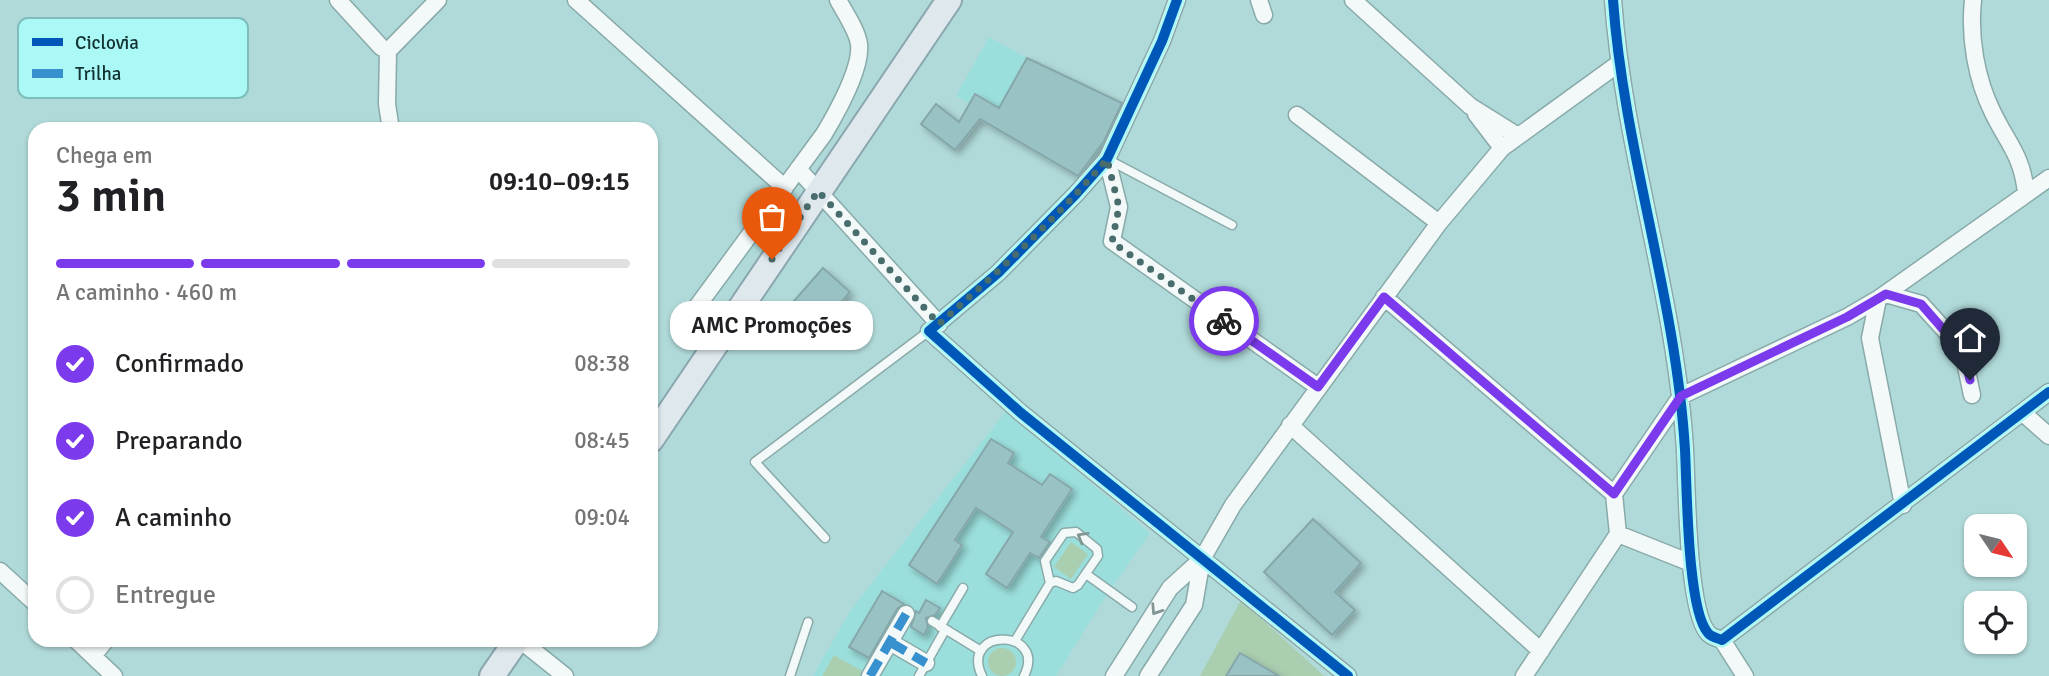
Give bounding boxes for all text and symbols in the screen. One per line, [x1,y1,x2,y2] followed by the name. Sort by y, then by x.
[18,18,248,98] legend
[75,31,139,55] text: Ciclovia
[75,62,121,86] text: Trilha
[56,141,153,170] text: Chega em
[489,166,630,198] text: 09:10–09:15
[56,168,166,224] text: 3 min
[742,187,802,259] pin
[753,198,791,236] icon: bag
[56,278,237,307] text: A caminho · 460 m
[1189,286,1259,356] courier
[670,301,874,350] callout: AMC Promoções
[1205,302,1243,340] icon: bike
[1940,308,2000,380] pin
[691,311,852,340] text: AMC Promoções
[1951,319,1989,357] icon: home
[56,345,94,383] icon: check
[115,348,244,380] text: Confirmado
[574,349,630,378] text: 08:38
[56,422,94,460] icon: check
[115,425,242,457] text: Preparando
[574,426,630,455] text: 08:45
[56,499,94,537] icon: check
[115,502,232,534] text: A caminho
[574,503,630,532] text: 09:04
[1964,514,2026,578] north arrow
[1964,514,2027,654] map controls
[1077,532,1090,545] one-way arrow
[115,579,216,611] text: Entregue
[1964,591,2027,654] button: locate
[1152,602,1165,615] one-way arrow

